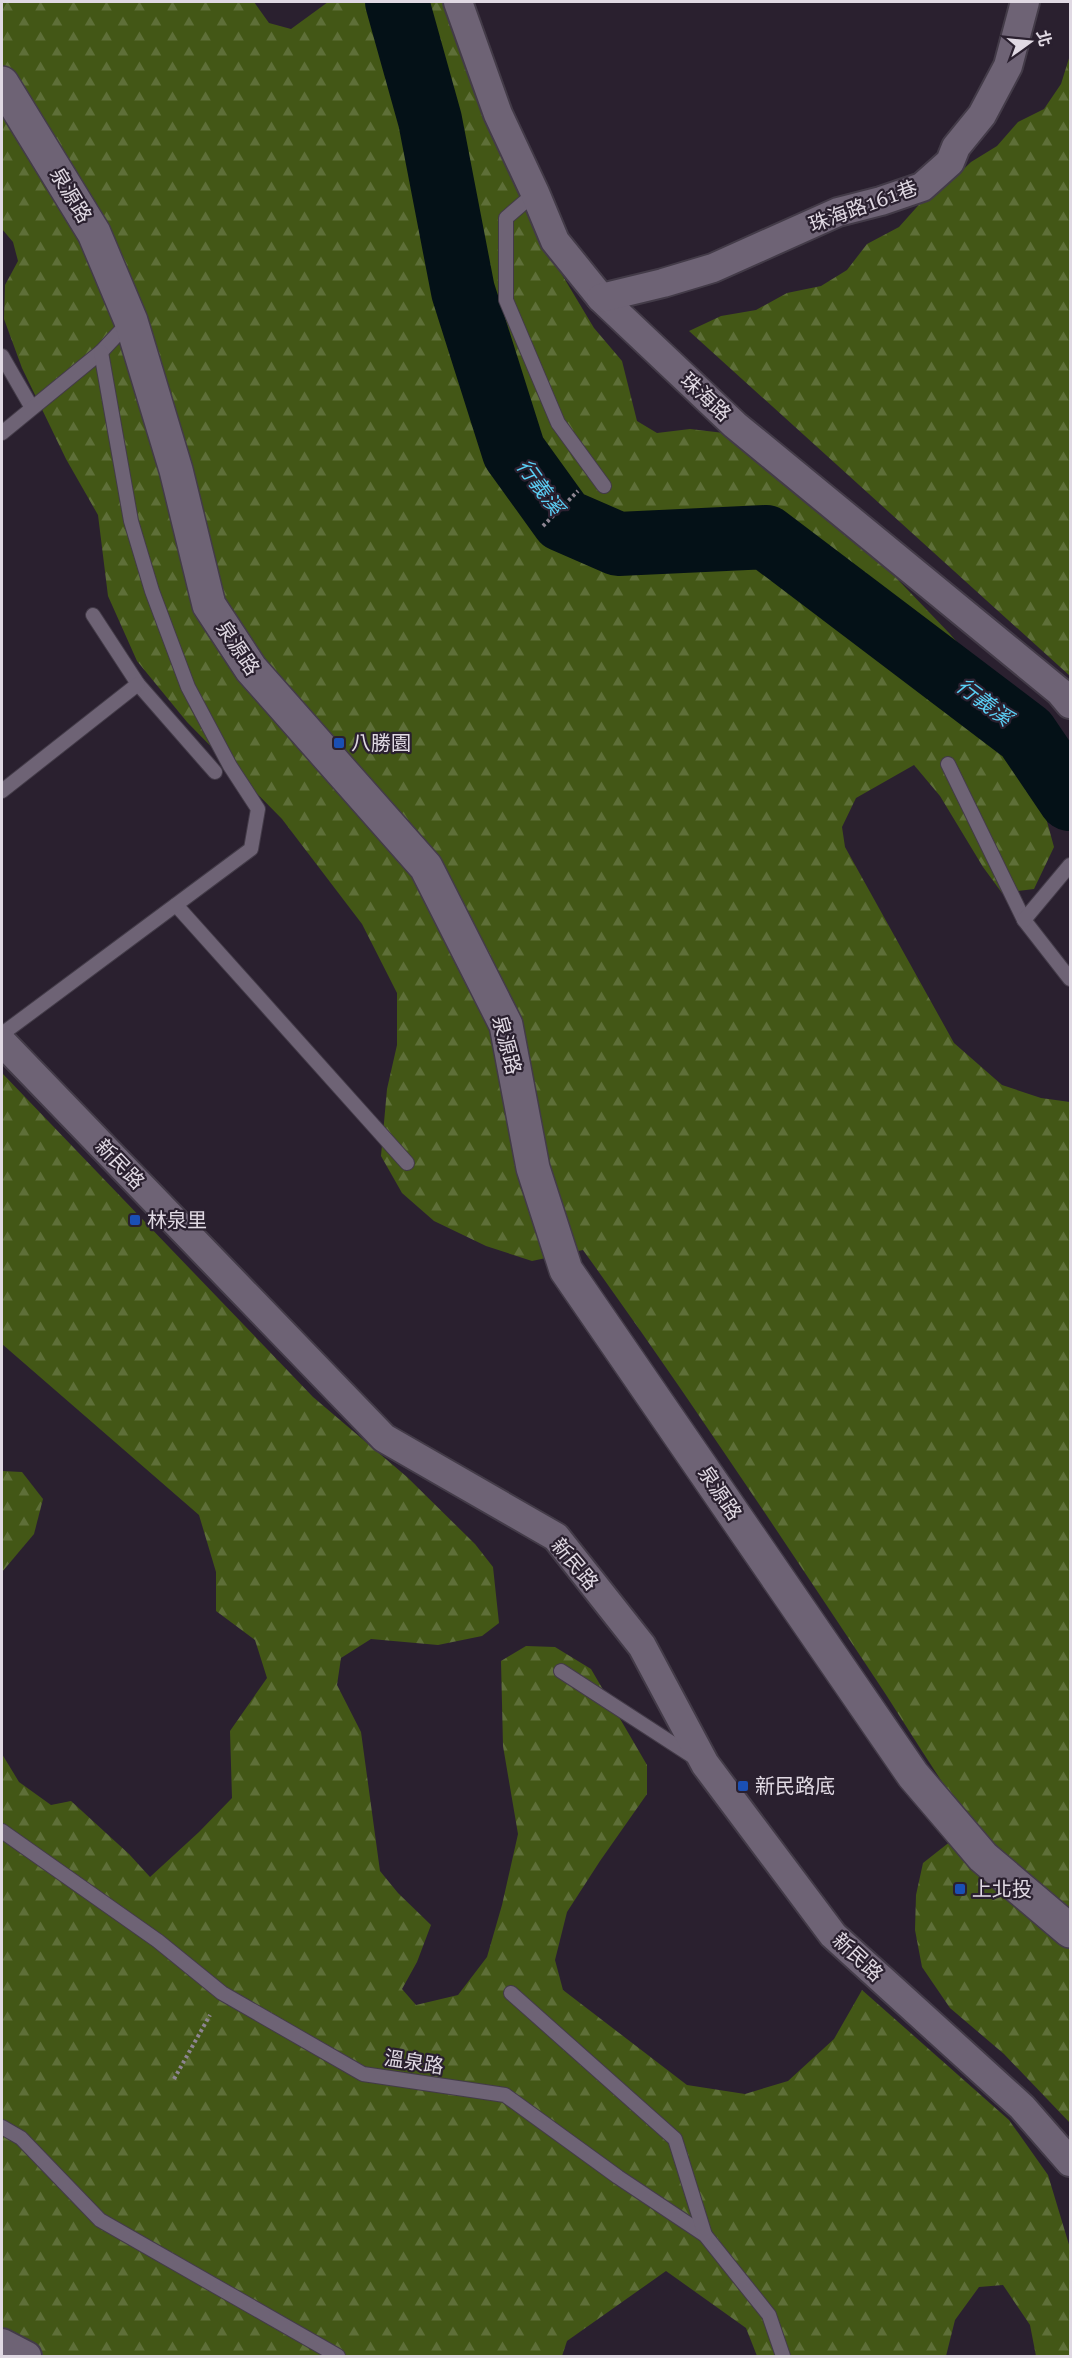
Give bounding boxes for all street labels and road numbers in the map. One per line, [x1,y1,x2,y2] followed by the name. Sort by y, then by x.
[45,163,97,227] street label: 泉源路
[806,175,920,237] street label: 珠海路161巷
[676,368,736,426] street label: 珠海路
[211,616,265,680] street label: 泉源路
[488,1013,526,1077] street label: 泉源路
[91,1134,149,1194] street label: 新民路
[693,1461,747,1525] street label: 泉源路
[547,1533,603,1595] street label: 新民路
[828,1928,888,1986] street label: 新民路
[382,2045,446,2079] street label: 溫泉路

